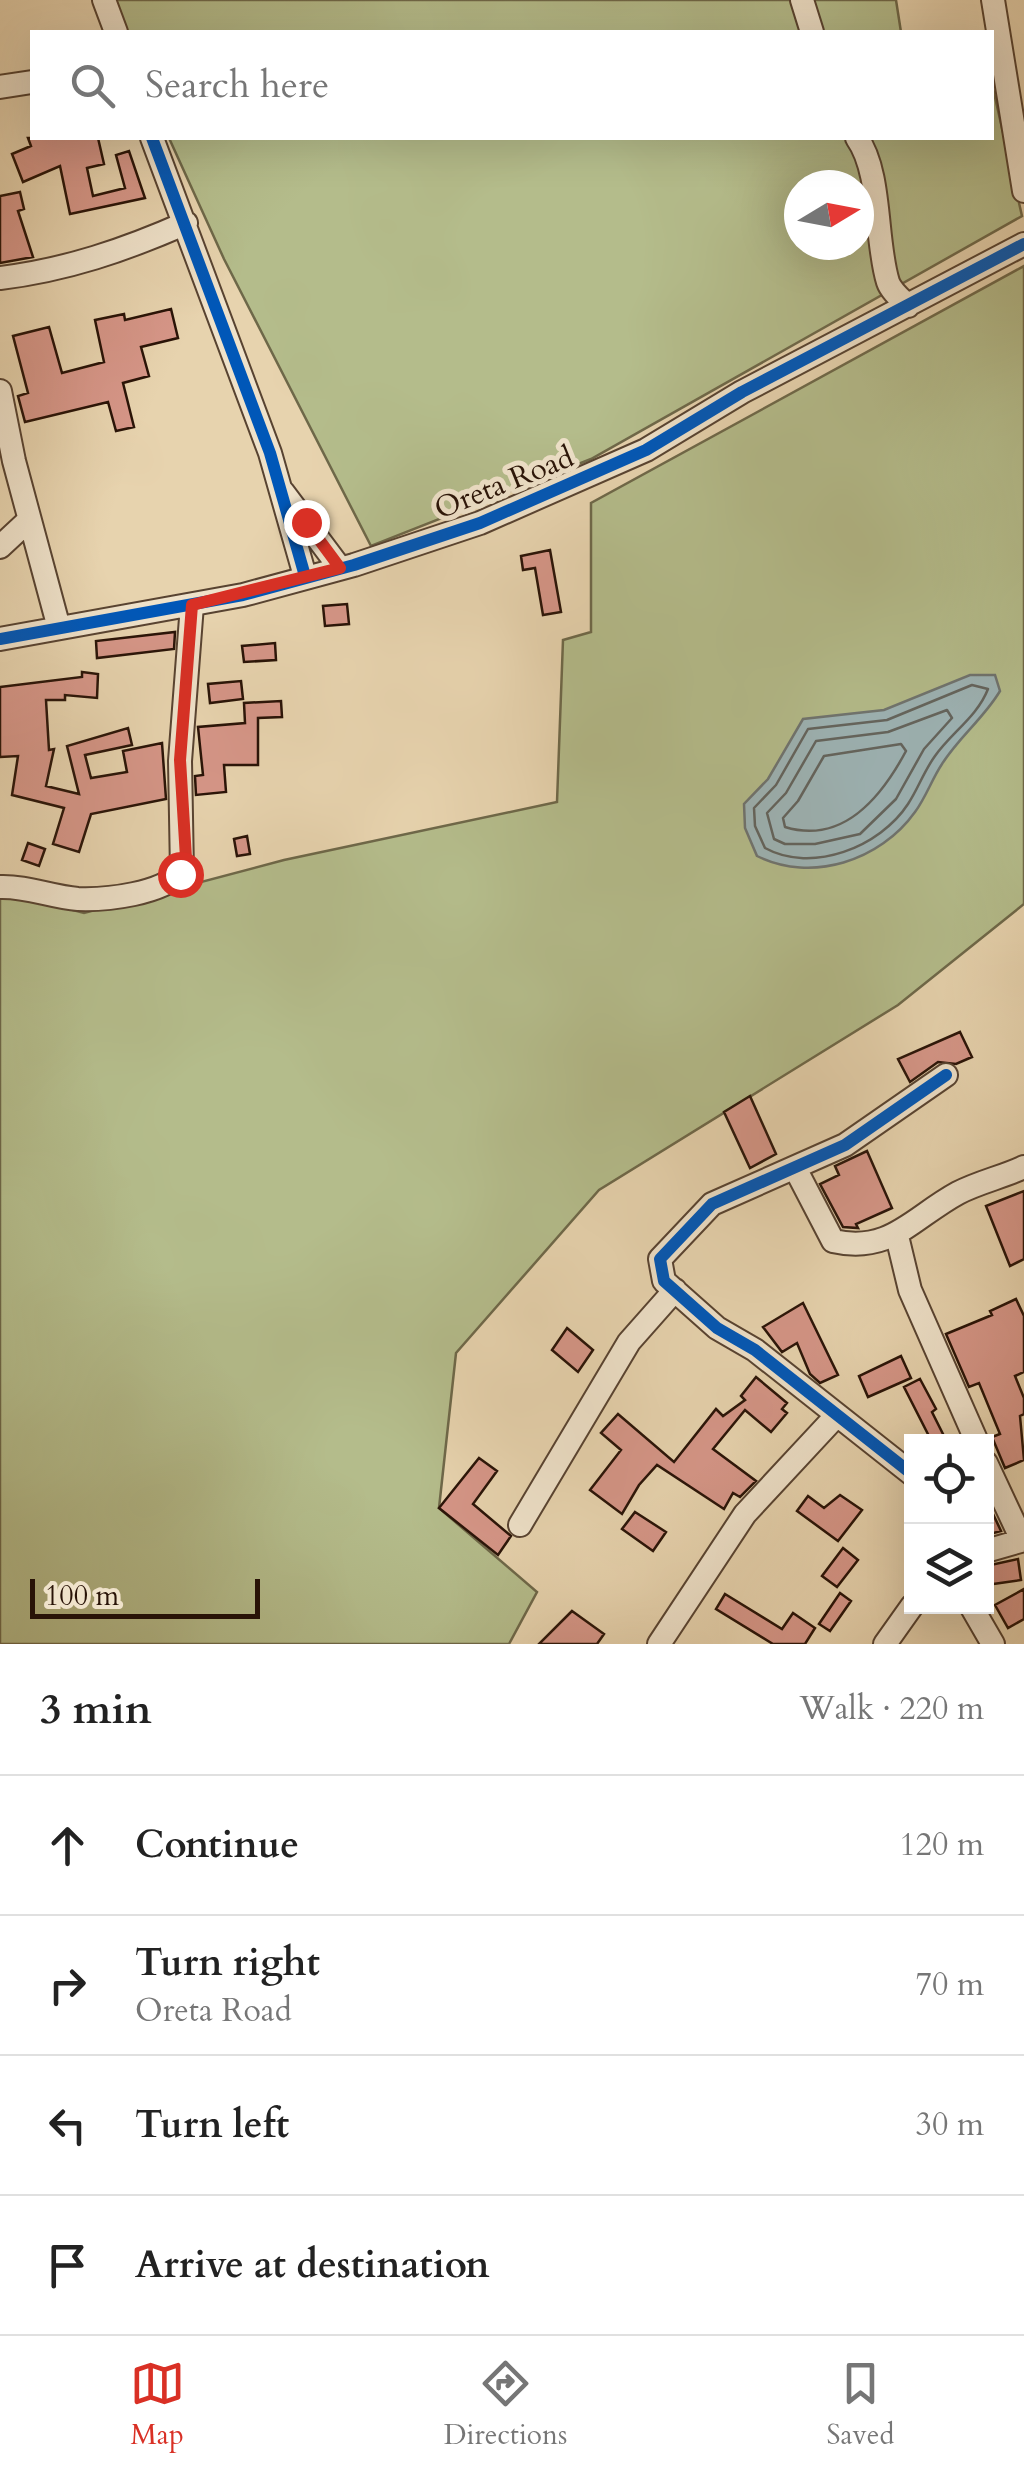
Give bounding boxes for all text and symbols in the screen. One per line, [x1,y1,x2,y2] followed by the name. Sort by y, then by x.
[30,30,994,140] search box
[65,58,120,113] icon: search
[145,59,329,111] text: Search here
[784,170,874,260] north arrow
[428,436,580,530] street label: Oreta Road
[284,500,330,546] route end
[158,852,204,898] route start
[904,1434,994,1614] map controls
[904,1434,994,1524] button: locate
[904,1524,994,1614] button: layers
[30,1574,260,1618] scale bar
[45,1577,119,1615] text: 100 m
[40,1681,152,1738] text: 3 min
[799,1687,984,1731] text: Walk · 220 m
[40,1818,95,1873] icon: ahead
[135,1819,299,1871] text: Continue
[899,1823,984,1867] text: 120 m
[135,1937,320,1989] text: Turn right
[40,1958,95,2013] icon: right
[916,1963,984,2007] text: 70 m
[135,1989,292,2033] text: Oreta Road
[40,2098,95,2153] icon: left
[135,2099,289,2151] text: Turn left
[916,2103,984,2147] text: 30 m
[40,2238,95,2293] icon: arrive
[135,2239,490,2291] text: Arrive at destination
[130,2356,185,2454] tab: Map
[444,2356,567,2454] tab: Directions
[826,2356,894,2454] tab: Saved

